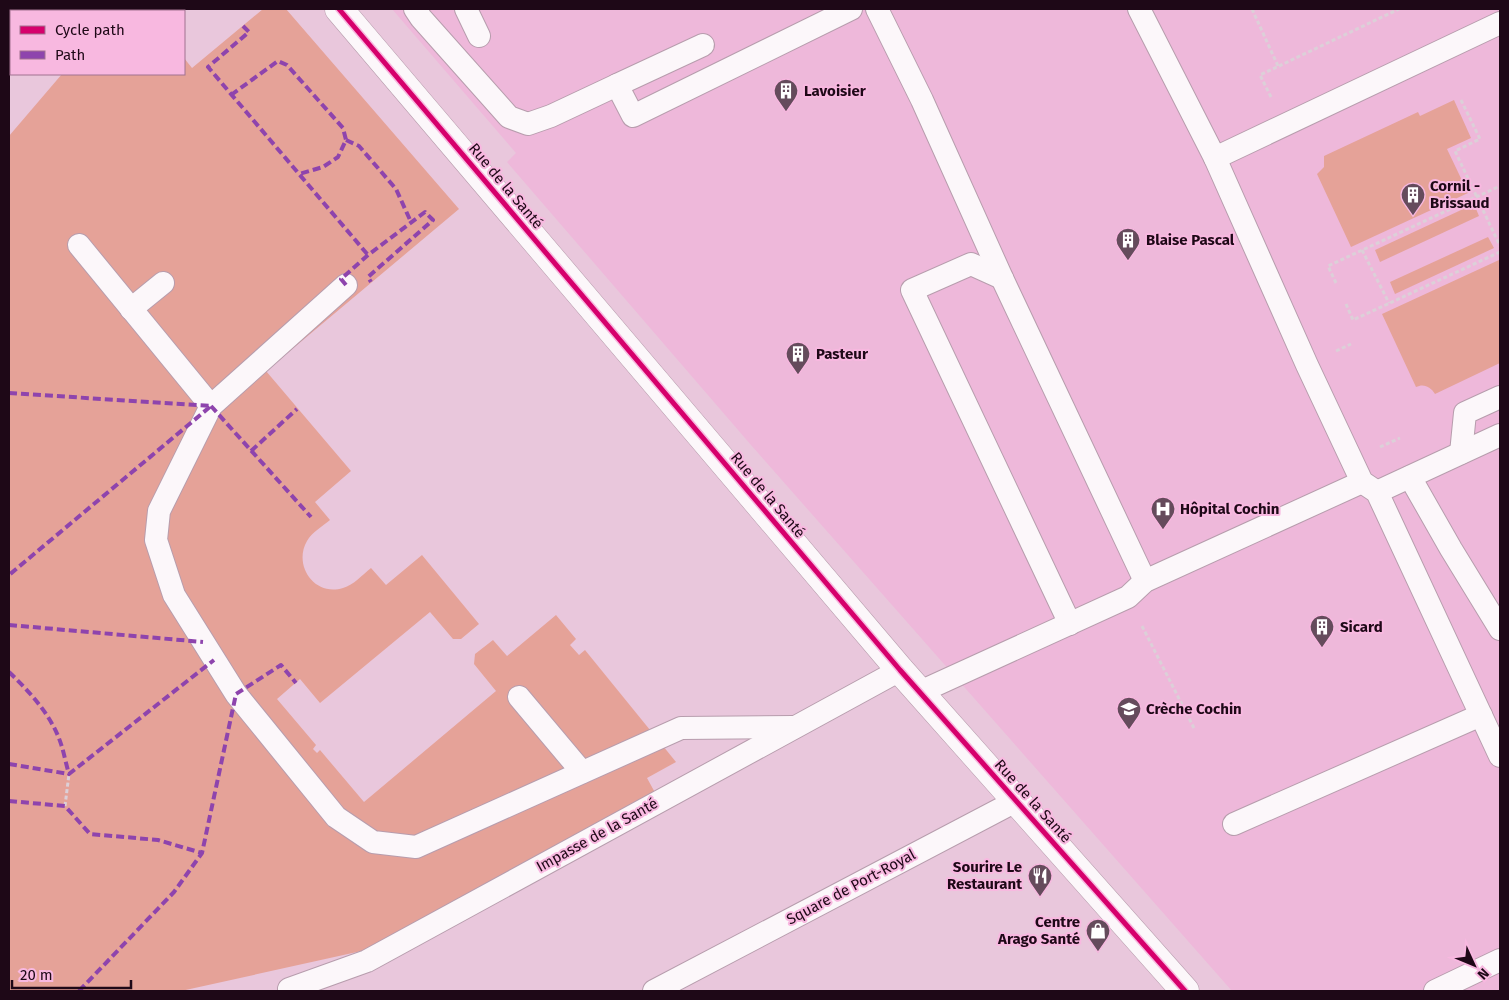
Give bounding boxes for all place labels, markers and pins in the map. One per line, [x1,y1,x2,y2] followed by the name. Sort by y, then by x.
[773,78,799,112] building icon: Lavoisier
[804,82,867,100] place label: Lavoisier
[1430,177,1490,212] place label: Cornil - Brissaud
[1400,182,1426,216] building icon: Cornil - Brissaud
[1115,227,1141,261] building icon: Blaise Pascal
[1146,231,1235,249] place label: Blaise Pascal
[785,341,811,375] building icon: Pasteur
[816,345,869,363] place label: Pasteur
[1150,496,1176,530] hospital icon: Hôpital Cochin
[1180,500,1279,518] place label: Hôpital Cochin
[1309,614,1335,648] building icon: Sicard
[1340,618,1383,636] place label: Sicard
[1116,696,1142,730] school or university icon: Crèche Cochin
[1146,700,1242,718] place label: Crèche Cochin
[947,858,1022,893] place label: Sourire Le Restaurant
[1027,863,1053,897] restaurant icon: Sourire Le Restaurant
[997,913,1080,948] place label: Centre Arago Santé
[1085,918,1111,952] shop icon: Centre Arago Santé

